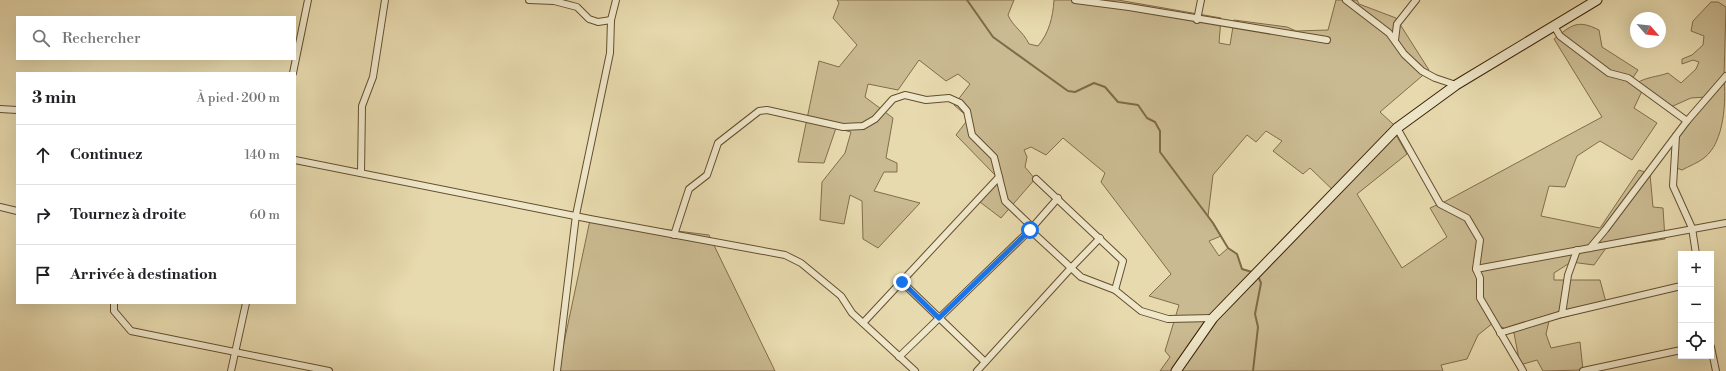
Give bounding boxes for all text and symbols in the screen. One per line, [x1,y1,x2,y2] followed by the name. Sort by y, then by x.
[1630,12,1666,48] north arrow
[16,16,296,60] search box
[30,27,52,49] icon: search
[62,29,141,48] text: Rechercher
[32,87,76,109] text: 3 min
[196,90,280,106] text: À pied · 200 m
[32,144,54,166] icon: ahead
[70,145,142,164] text: Continuez
[244,147,280,163] text: 140 m
[32,204,54,226] icon: right
[70,205,186,224] text: Tournez à droite
[249,207,280,223] text: 60 m
[1021,221,1039,239] route start
[1678,251,1714,359] map controls
[1678,251,1714,287] button: +
[32,264,54,286] icon: arrive
[70,265,217,284] text: Arrivée à destination
[893,273,911,291] route end
[1678,287,1714,323] button: −
[1678,323,1714,359] button: locate

